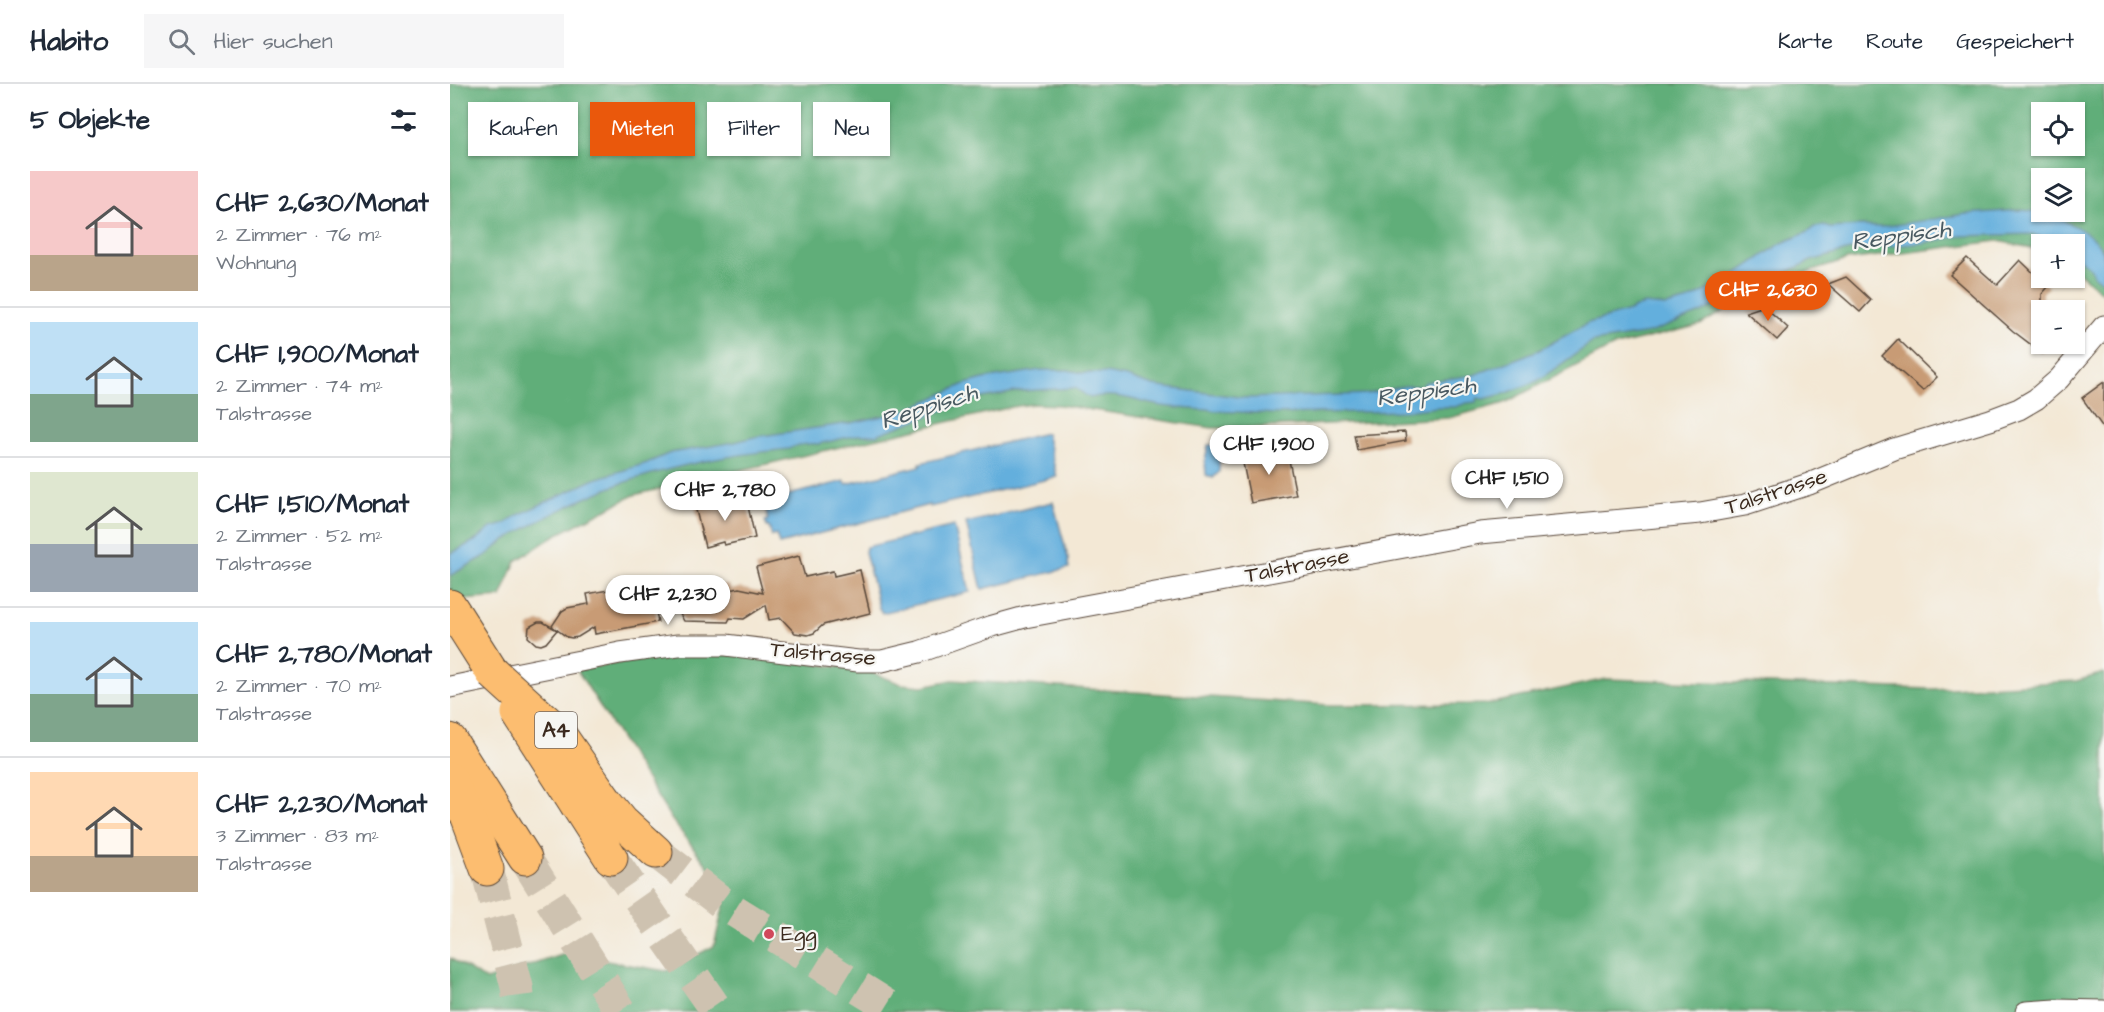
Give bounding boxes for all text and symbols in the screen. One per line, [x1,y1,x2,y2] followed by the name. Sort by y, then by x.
[144,14,564,68] search box
[30,22,108,61] text: Habito
[165,25,198,58] icon: search
[213,26,333,57] text: Hier suchen
[1778,27,1833,56] text: Karte
[1866,27,1923,56] text: Route
[1956,27,2074,56] text: Gespeichert
[30,102,150,138] text: 5 Objekte
[468,102,578,156] chip: Kaufen
[590,102,695,156] chip: Mieten
[707,102,801,156] chip: Filter
[813,102,890,156] chip: Neu
[2031,102,2085,354] map controls
[2031,102,2085,156] button: locate
[387,104,420,137] icon: filters
[2031,168,2085,222] button: layers
[216,185,429,221] text: CHF 2,630/Monat
[78,195,150,267] icon: home
[1849,212,1954,260] water label: Reppisch
[216,221,382,249] text: 2 Zimmer · 76 m²
[2031,234,2085,288] button: +
[216,249,296,277] text: Wohnung
[1699,271,1837,322] pin: CHF 2,630
[1719,276,1817,304] text: CHF 2,630
[2031,300,2085,354] button: −
[216,336,419,372] text: CHF 1,900/Monat
[78,346,150,418] icon: home
[1374,368,1479,416] water label: Reppisch
[216,372,383,400] text: 2 Zimmer · 74 m²
[876,375,983,439] water label: Reppisch
[216,400,312,428] text: Talstrasse
[1200,425,1338,476] pin: CHF 1,900
[1224,430,1314,458] text: CHF 1,900
[1438,459,1576,510] pin: CHF 1,510
[1721,461,1831,523] street label: Talstrasse
[1465,464,1549,492] text: CHF 1,510
[656,471,794,522] pin: CHF 2,780
[674,476,776,504] text: CHF 2,780
[216,486,409,522] text: CHF 1,510/Monat
[78,496,150,568] icon: home
[216,522,383,550] text: 2 Zimmer · 52 m²
[1242,541,1352,591] street label: Talstrasse
[216,550,312,578] text: Talstrasse
[599,575,737,626] pin: CHF 2,230
[619,580,717,608] text: CHF 2,230
[769,634,877,674] street label: Talstrasse
[216,636,432,672] text: CHF 2,780/Monat
[78,646,150,718] icon: home
[216,672,382,700] text: 2 Zimmer · 70 m²
[216,700,312,728] text: Talstrasse
[535,712,577,748] road number: A4
[216,786,427,822] text: CHF 2,230/Monat
[78,796,150,868] icon: home
[216,822,379,850] text: 3 Zimmer · 83 m²
[216,850,312,878] text: Talstrasse
[781,919,817,951] place label: Egg
[762,927,776,941] marker: Egg

